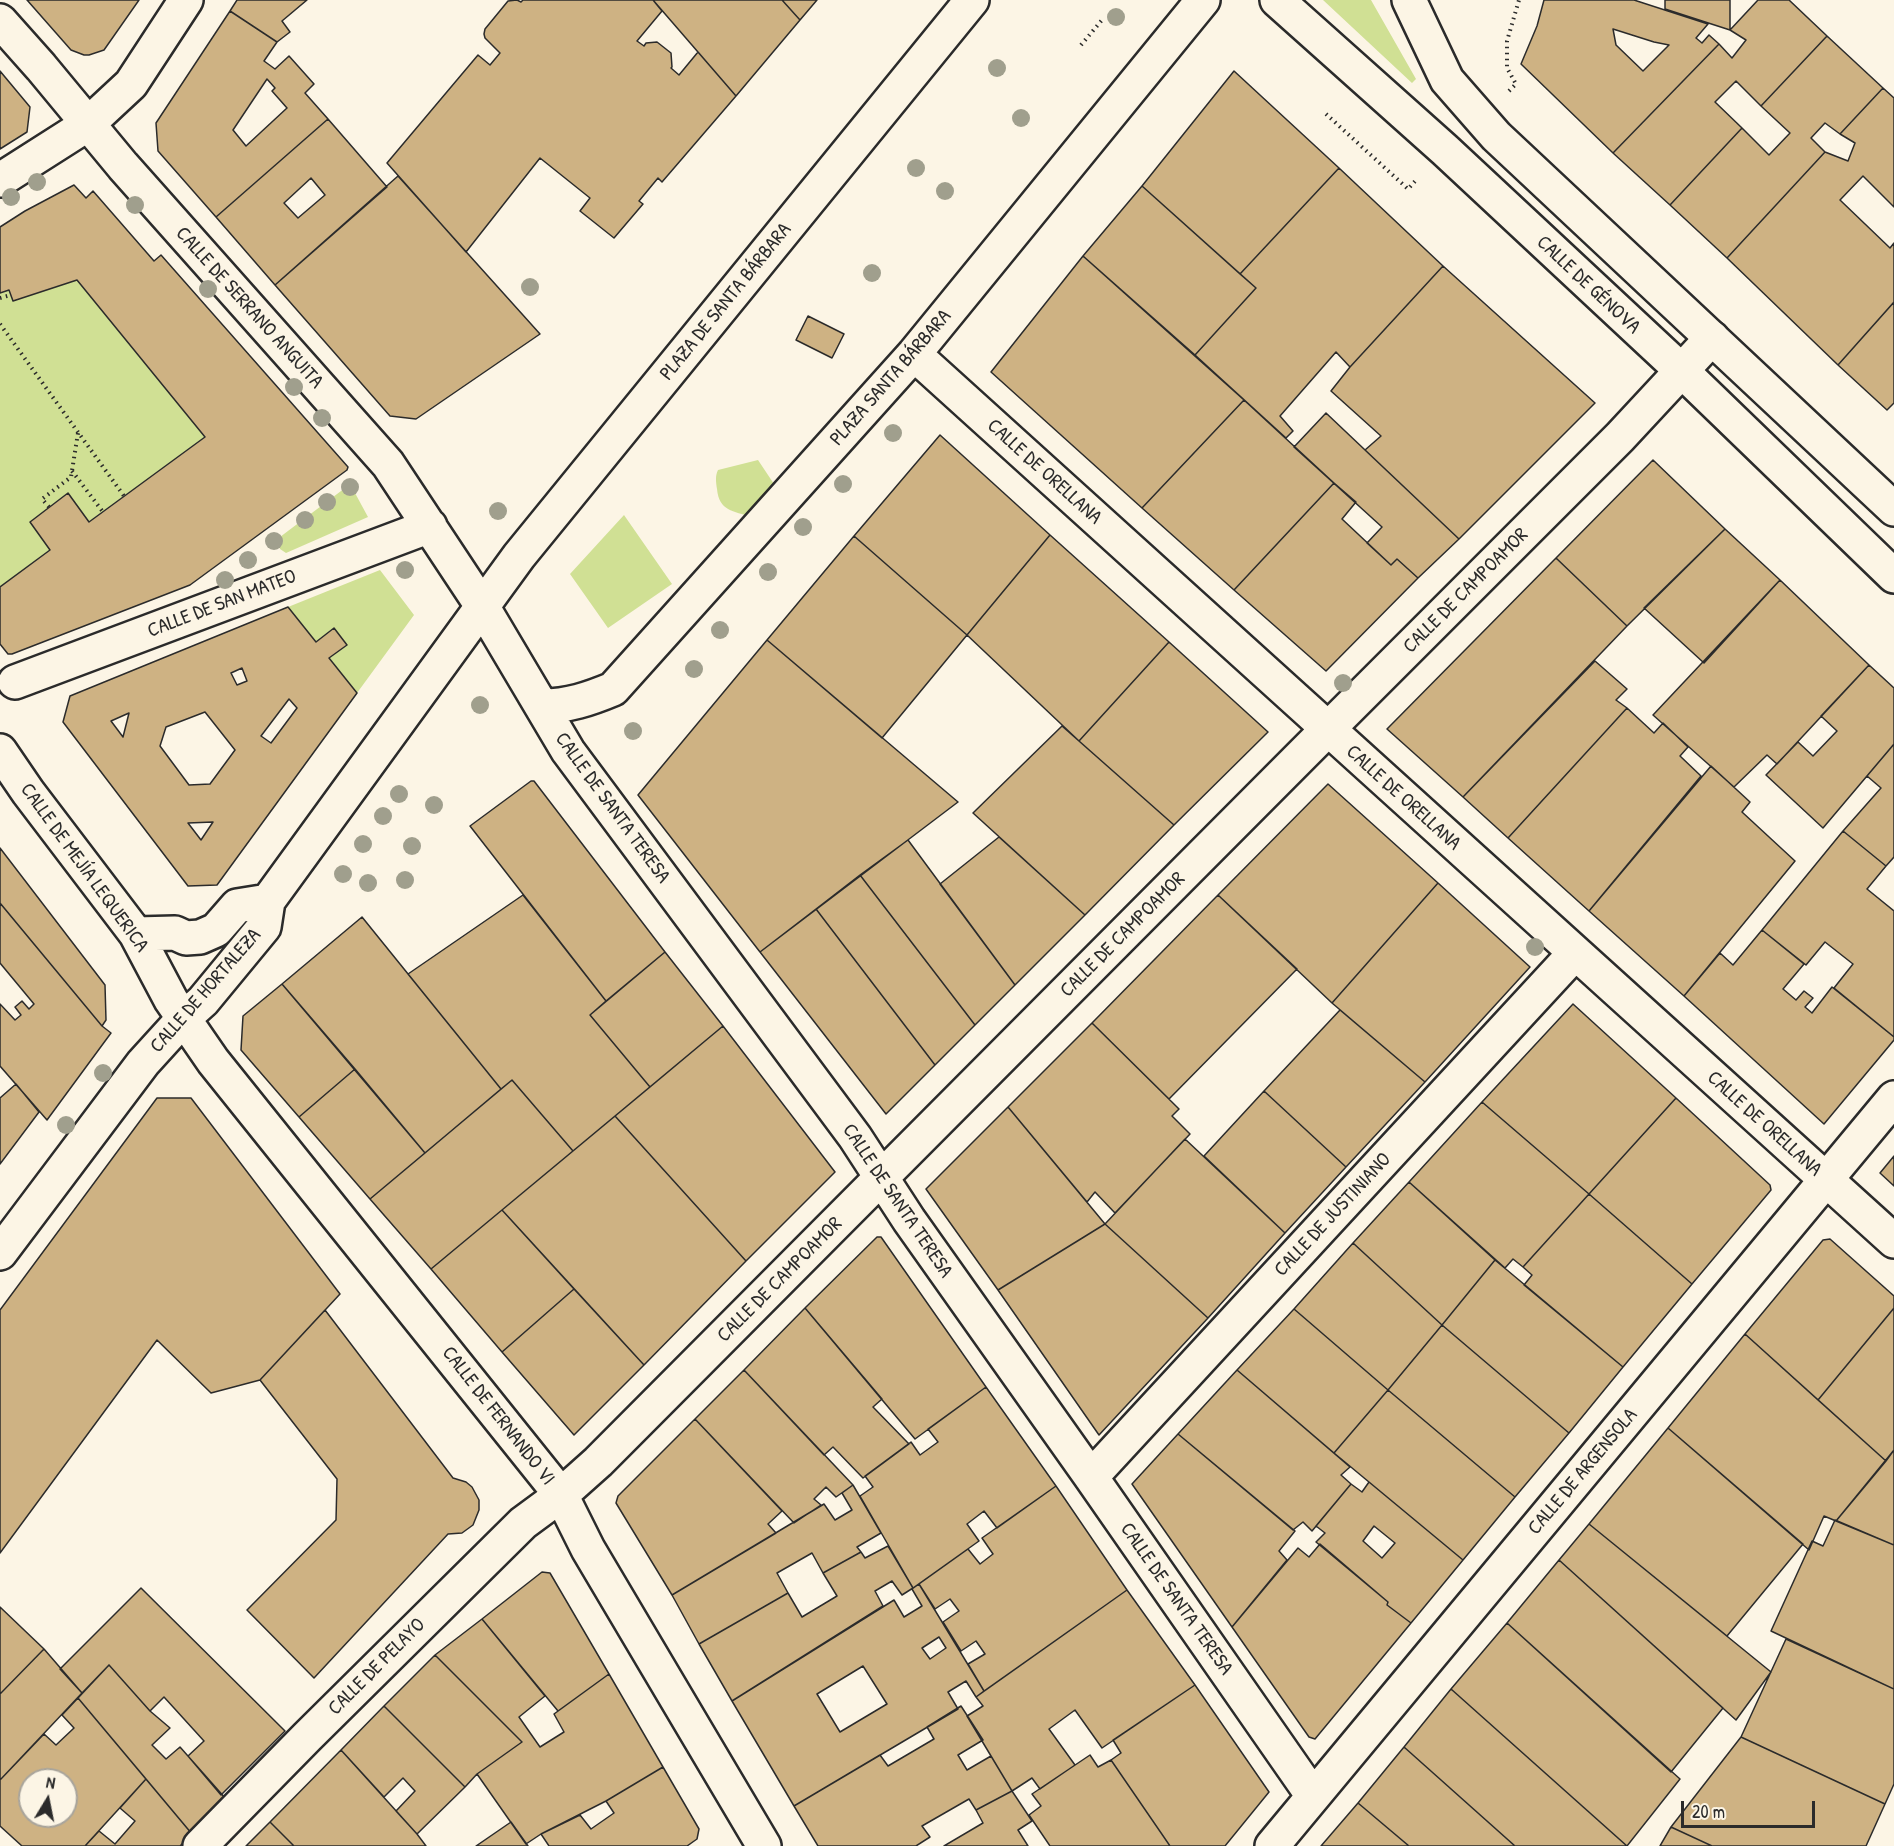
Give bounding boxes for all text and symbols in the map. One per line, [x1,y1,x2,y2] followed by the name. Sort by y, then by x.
[655,219,797,385] street label: PLAZA DE SANTA BÁRBARA
[170,222,328,394] street label: CALLE DE SERRANO ANGUITA
[1531,231,1645,339] street label: CALLE DE GÉNOVA
[825,305,957,451] street label: PLAZA SANTA BÁRBARA
[982,414,1106,530] street label: CALLE DE ORELLANA
[1398,523,1534,659] street label: CALLE DE CAMPOAMOR
[144,565,300,643] street label: CALLE DE SAN MATEO
[549,728,675,888] street label: CALLE DE SANTA TERESA
[1341,740,1465,856] street label: CALLE DE ORELLANA
[15,779,153,957] street label: CALLE DE MEJÍA LEQUERICA
[1055,867,1191,1003] street label: CALLE DE CAMPOAMOR
[145,924,267,1058] street label: CALLE DE HORTALEZA
[1702,1066,1826,1182] street label: CALLE DE ORELLANA
[837,1120,957,1282] street label: CALLE DE SANTA TERESA
[1270,1148,1396,1282] street label: CALLE DE JUSTINIANO
[712,1212,848,1348] street label: CALLE DE CAMPOAMOR
[436,1342,560,1490] street label: CALLE DE FERNANDO VI
[1523,1404,1643,1540] street label: CALLE DE ARGENSOLA
[1114,1518,1238,1680] street label: CALLE DE SANTA TERESA
[323,1613,431,1721] street label: CALLE DE PELAYO
[18,1768,78,1828] north arrow
[45,1771,57,1794] text: N
[1684,1789,1818,1827] scale bar
[1692,1799,1725,1824] text: 20 m

